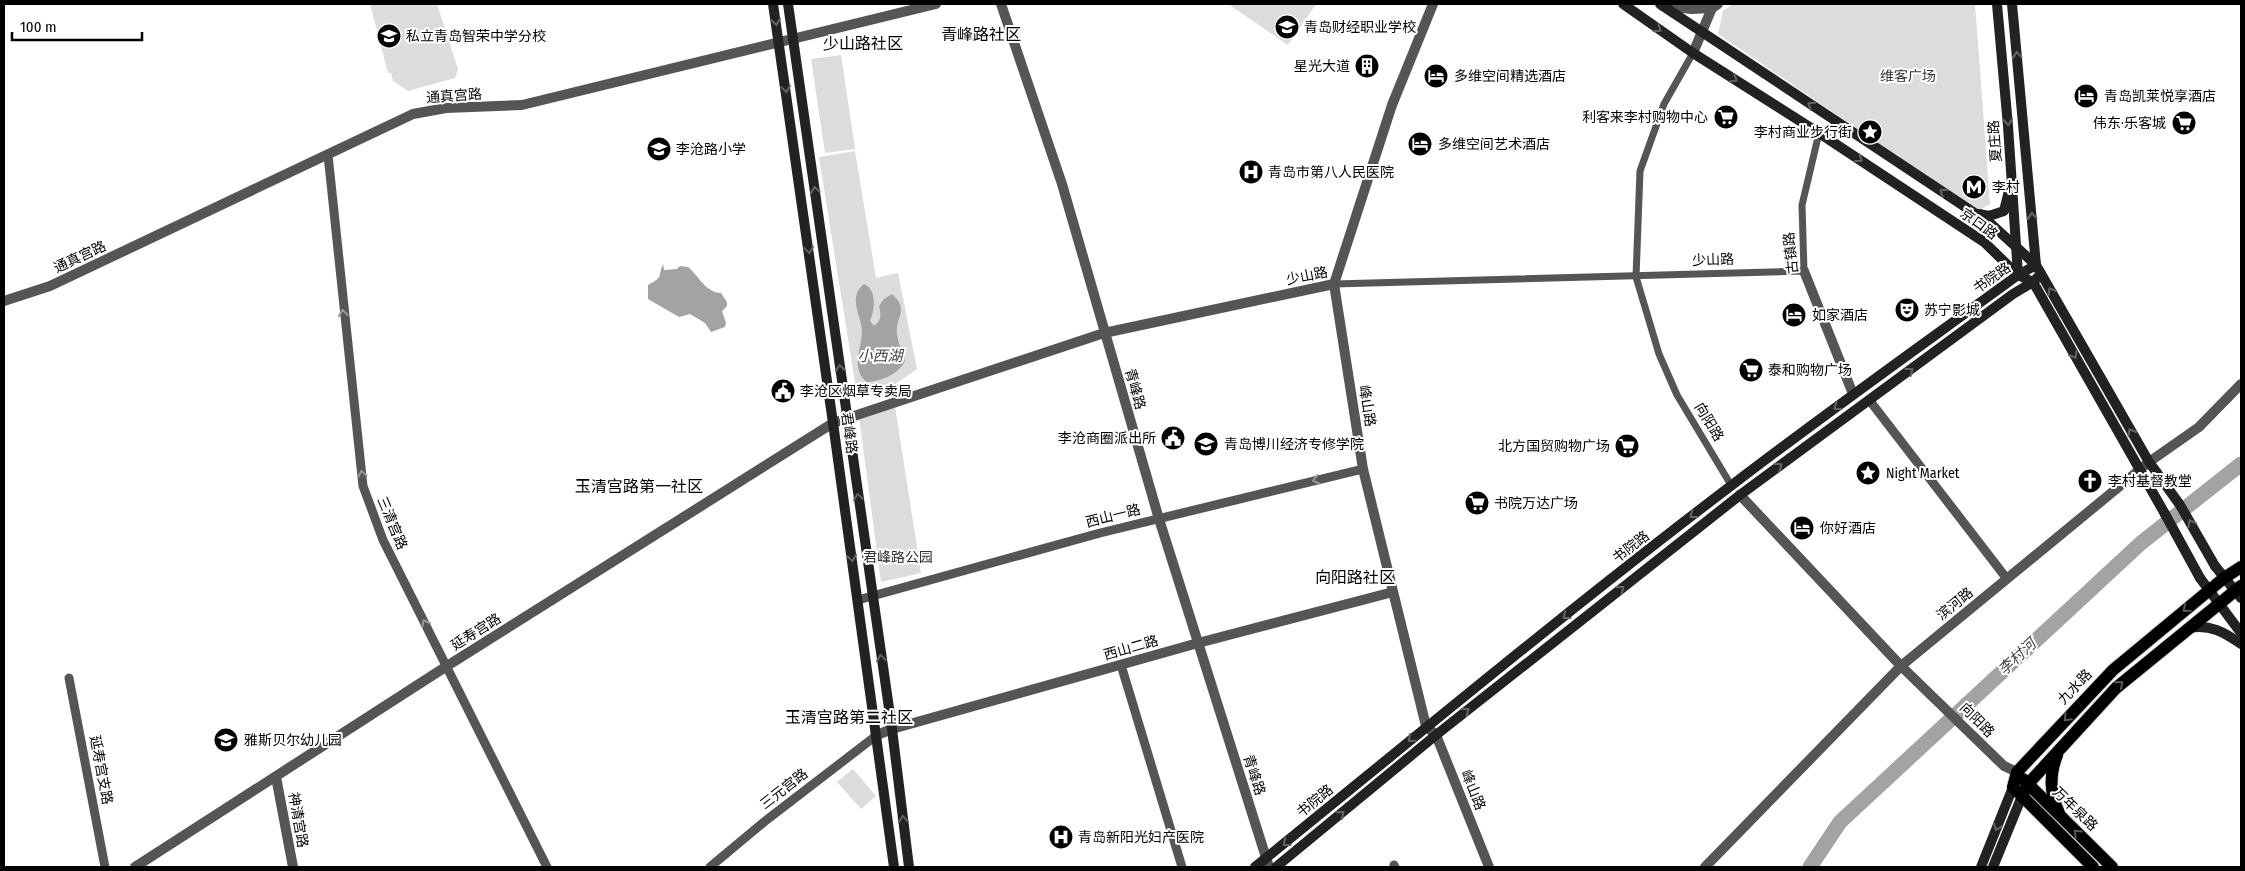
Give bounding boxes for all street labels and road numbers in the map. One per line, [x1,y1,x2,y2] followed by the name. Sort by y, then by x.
[425,86,483,106] street label: 通真宫路
[1985,119,2005,163] street label: 夏庄路
[1957,205,2001,243] street label: 京口路
[1780,231,1802,275] street label: 古镇路
[51,237,109,277] street label: 通真宫路
[1692,251,1734,269] street label: 少山路
[1970,259,2014,297] street label: 书院路
[1285,264,1329,288] street label: 少山路
[1121,366,1149,412] street label: 青峰路
[1355,384,1379,428] street label: 峰山路
[1691,400,1727,444] street label: 向阳路
[838,411,860,455] street label: 君峰路
[373,494,411,552] street label: 三清宫路
[1084,501,1142,531] street label: 西山一路
[1609,527,1653,567] street label: 书院路
[1933,584,1977,624] street label: 滨河路
[448,610,504,654] street label: 延寿宫路
[1102,632,1160,664] street label: 西山二路
[2054,666,2096,708] street label: 九水路
[1956,699,1998,741] street label: 向阳路
[86,734,116,806] street label: 延寿宫支路
[1239,752,1269,798] street label: 青峰路
[757,765,811,813] street label: 三元宫路
[1457,767,1489,813] street label: 峰山路
[1293,781,1337,821] street label: 书院路
[2049,783,2101,835] street label: 万年泉路
[285,791,311,849] street label: 神清宫路

